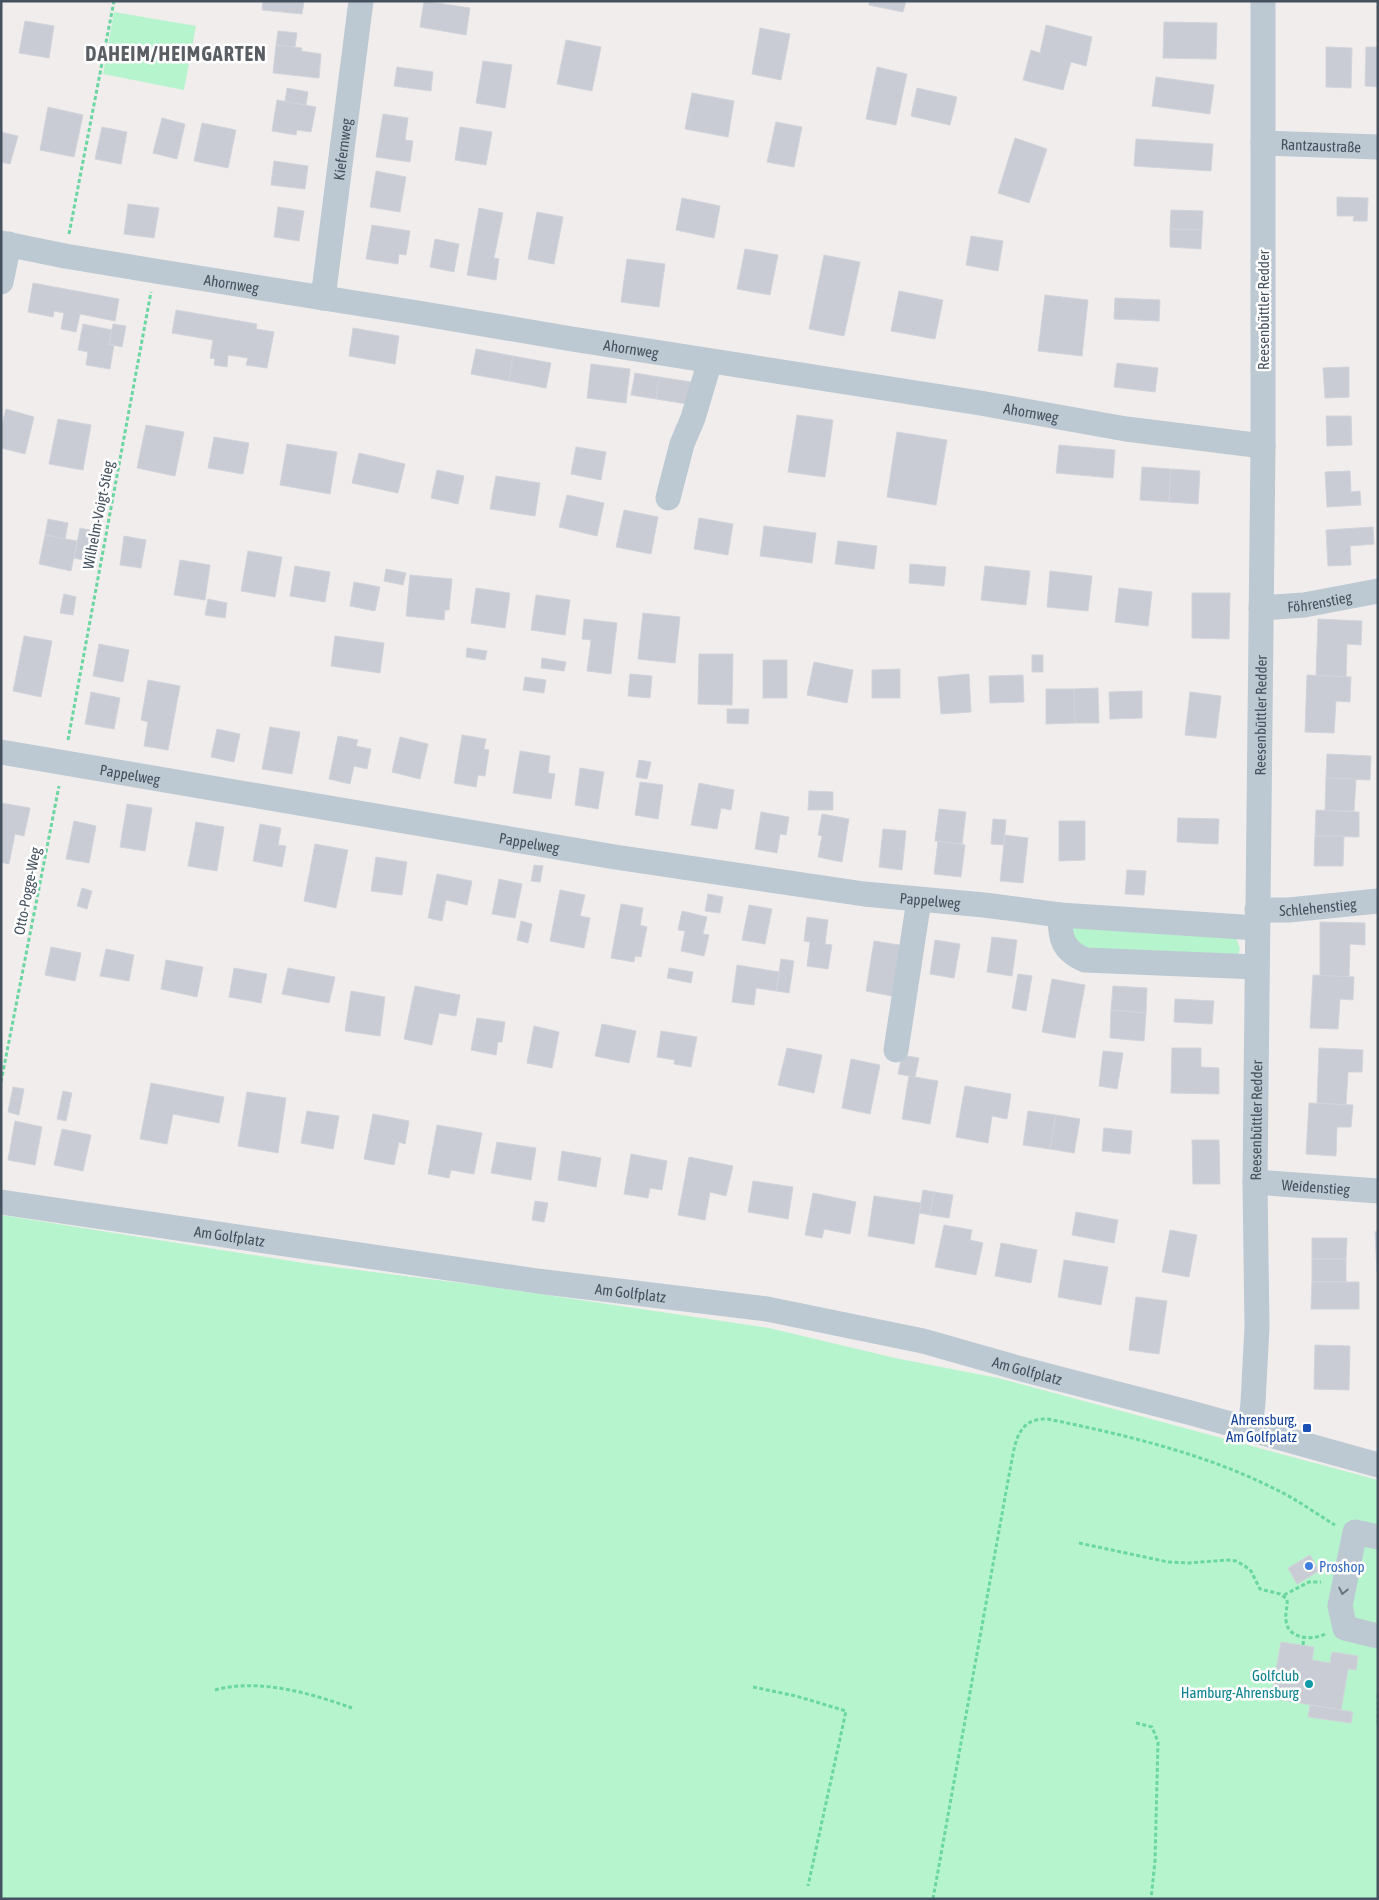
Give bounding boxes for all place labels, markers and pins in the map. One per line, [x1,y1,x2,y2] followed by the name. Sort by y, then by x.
[1226,1411,1298,1445] place label: Ahrensburg, Am Golfplatz
[1301,1422,1313,1434] marker: Ahrensburg, Am Golfplatz
[1319,1558,1365,1575] place label: Proshop
[1303,1560,1315,1572] marker: Proshop
[1181,1667,1300,1701] place label: Golfclub Hamburg-Ahrensburg
[1303,1678,1315,1690] marker: Golfclub Hamburg-Ahrensburg

